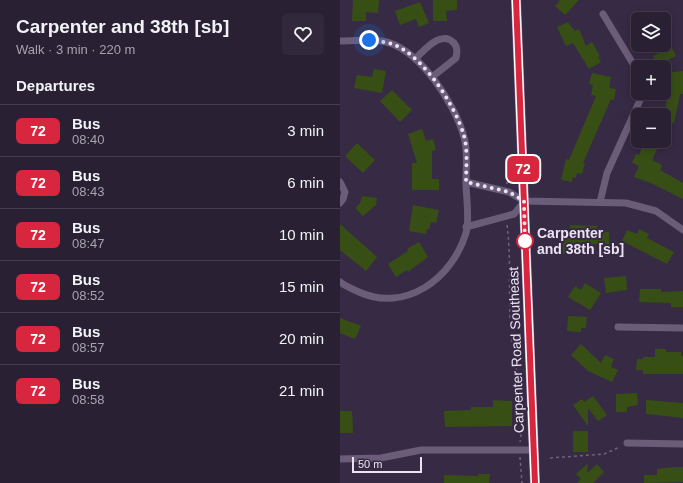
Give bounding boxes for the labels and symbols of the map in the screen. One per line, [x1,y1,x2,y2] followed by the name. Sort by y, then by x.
[359,30,379,50] your location
[505,156,541,182] line badge: 72
[537,225,624,257] place label: Carpenter and 38th [sb]
[516,232,534,250] marker: Carpenter and 38th [sb]
[505,266,527,434] street label: Carpenter Road Southeast
[352,455,422,474] scale bar

